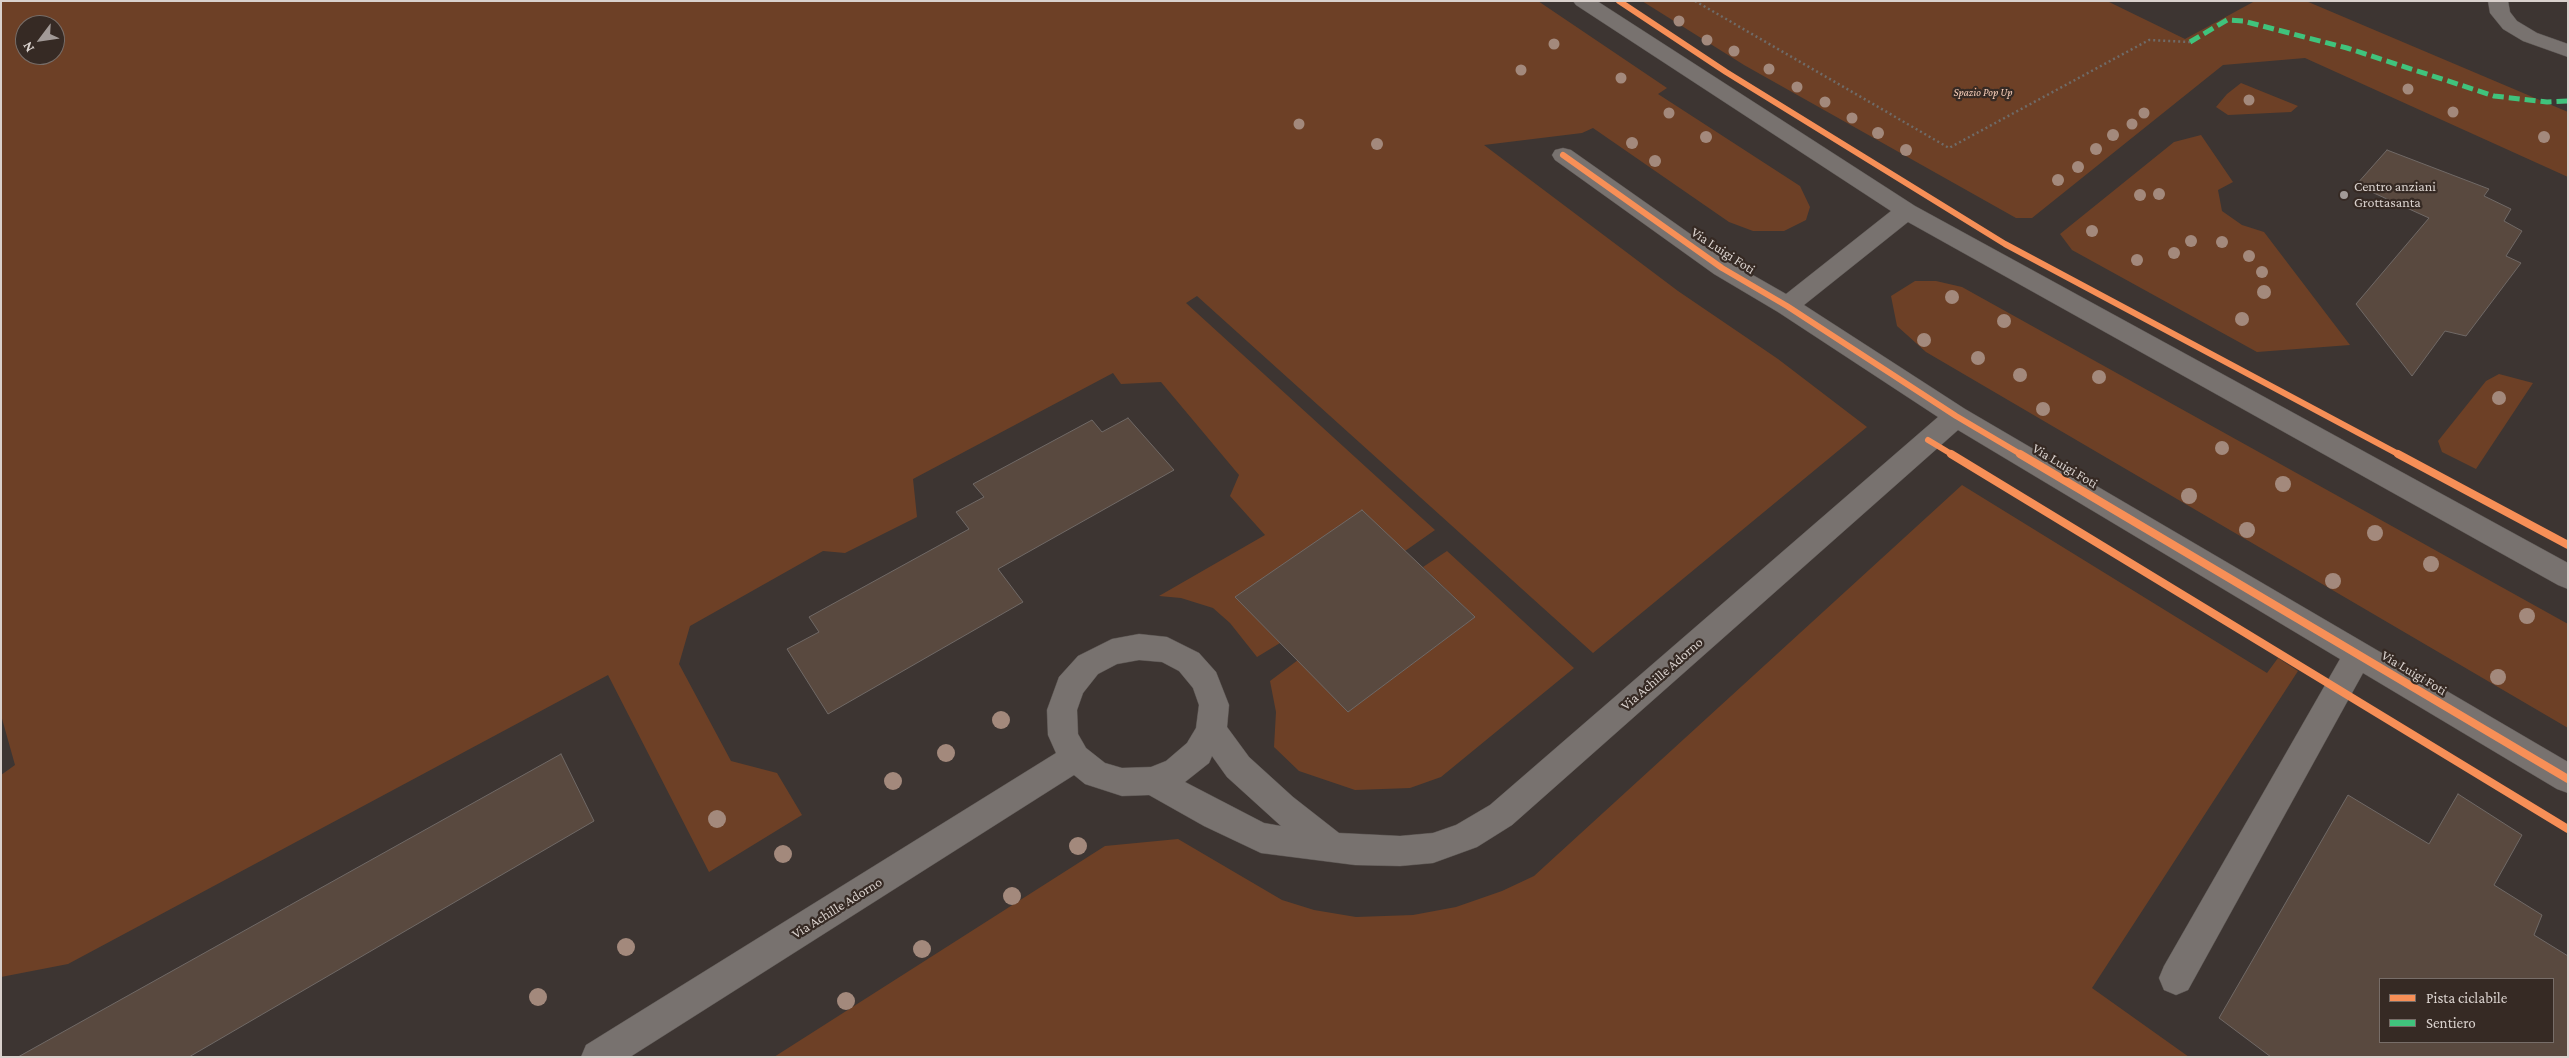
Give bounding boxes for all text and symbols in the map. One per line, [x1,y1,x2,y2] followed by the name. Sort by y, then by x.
[15,15,65,65] north arrow
[19,39,37,55] text: N
[1953,86,2013,100] park label: Spazio Pop Up
[2354,179,2436,212] place label: Centro anziani Grottasanta
[2338,189,2350,201] marker: Centro anziani Grottasanta
[1688,224,1758,278] street label: Via Luigi Foti
[2029,440,2101,492] street label: Via Luigi Foti
[1618,634,1706,714] street label: Via Achille Adorno
[2378,647,2450,699] street label: Via Luigi Foti
[789,874,885,942] street label: Via Achille Adorno
[2379,978,2554,1043] legend
[2426,990,2507,1006] text: Pista ciclabile
[2426,1015,2476,1031] text: Sentiero

